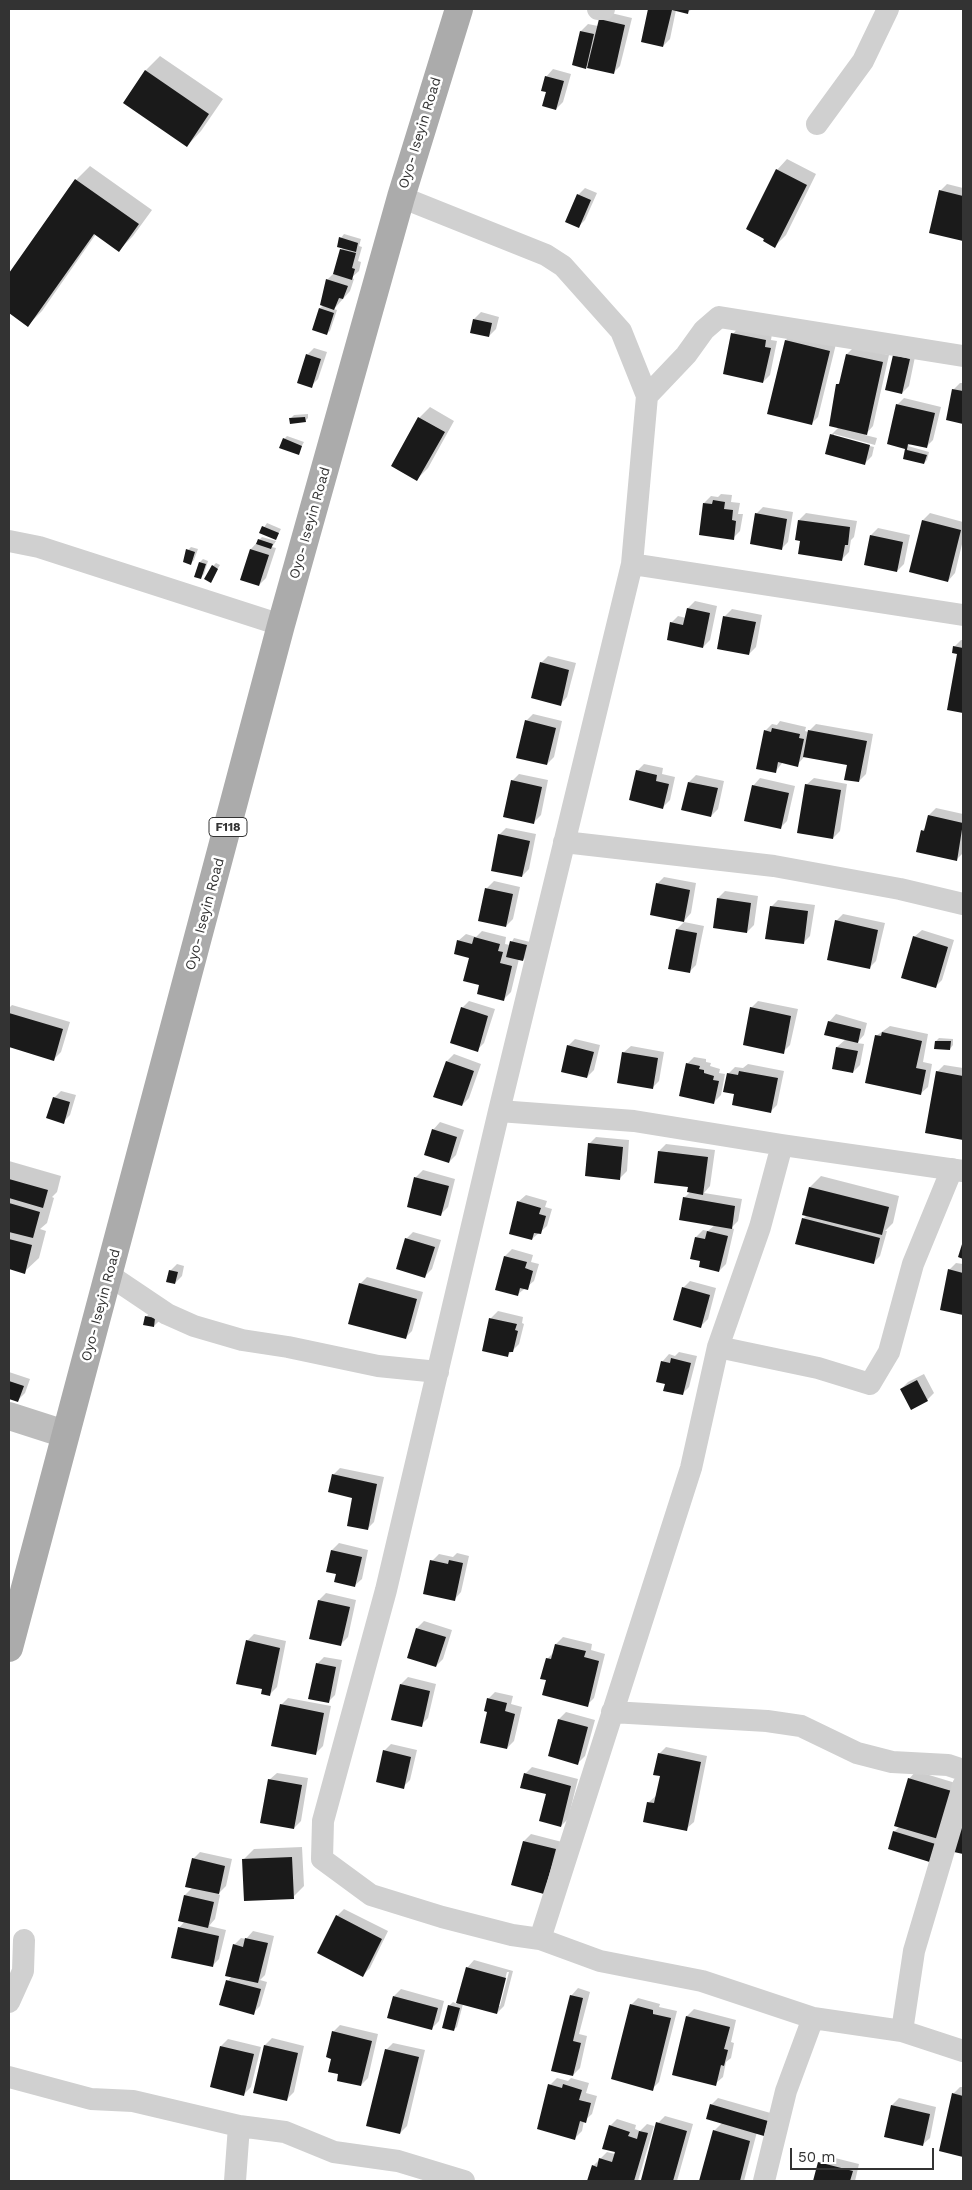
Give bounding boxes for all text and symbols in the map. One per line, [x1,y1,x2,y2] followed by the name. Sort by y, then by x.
[395,75,445,191] street label: Oyo- Iseyin Road
[286,465,334,581] street label: Oyo- Iseyin Road
[209,818,247,836] road number: F118
[182,856,228,972] street label: Oyo- Iseyin Road
[78,1247,124,1363] street label: Oyo- Iseyin Road
[792,2138,936,2170] scale bar
[798,2148,835,2166] text: 50 m

